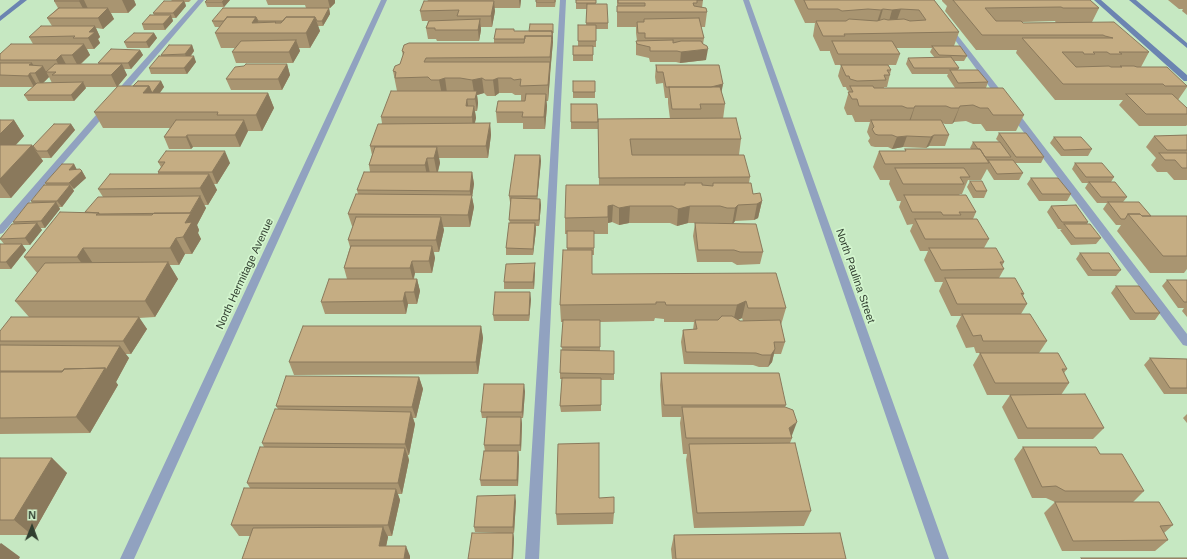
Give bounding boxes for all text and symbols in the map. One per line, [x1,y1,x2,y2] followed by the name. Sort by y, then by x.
[213,216,277,332] street label: North Hermitage Avenue
[833,227,877,325] street label: North Paulina Street
[12,507,52,547] north arrow
[28,509,36,521] text: N

